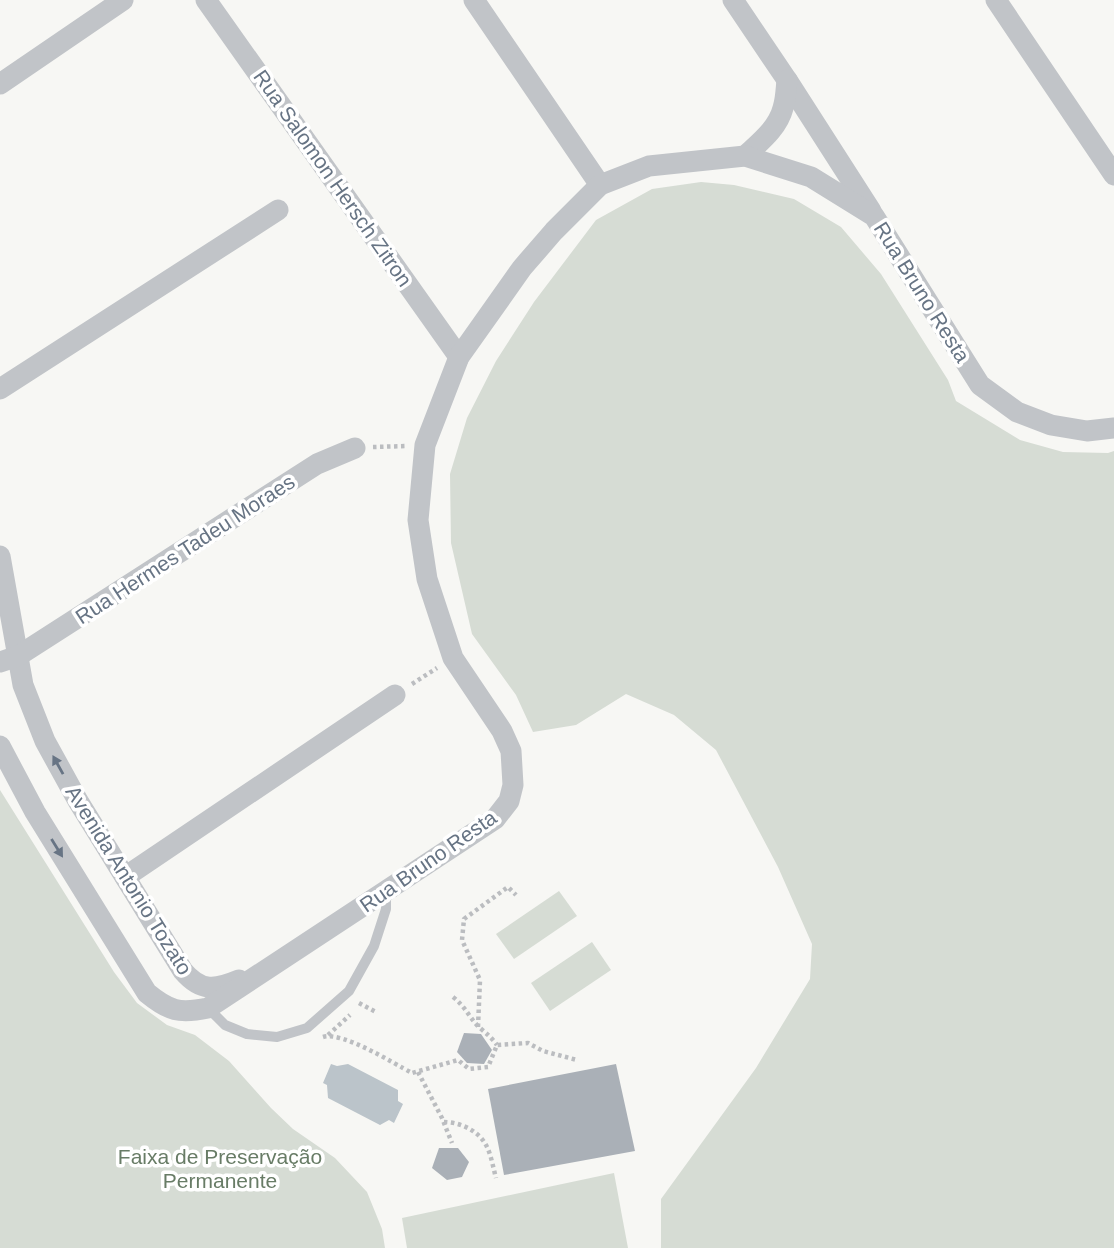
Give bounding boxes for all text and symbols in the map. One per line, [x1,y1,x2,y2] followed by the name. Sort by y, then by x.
[249,65,417,291] street label: Rua Salomon Hersch Zitron
[870,218,975,367] street label: Rua Bruno Resta
[71,470,299,628] street label: Rua Hermes Tadeu Moraes
[52,755,64,774] one-way arrow
[61,781,197,979] street label: Avenida Antonio Tozato
[355,805,501,917] street label: Rua Bruno Resta
[51,838,64,858] one-way arrow
[118,1145,322,1192] park label: Faixa de Preservação Permanente

